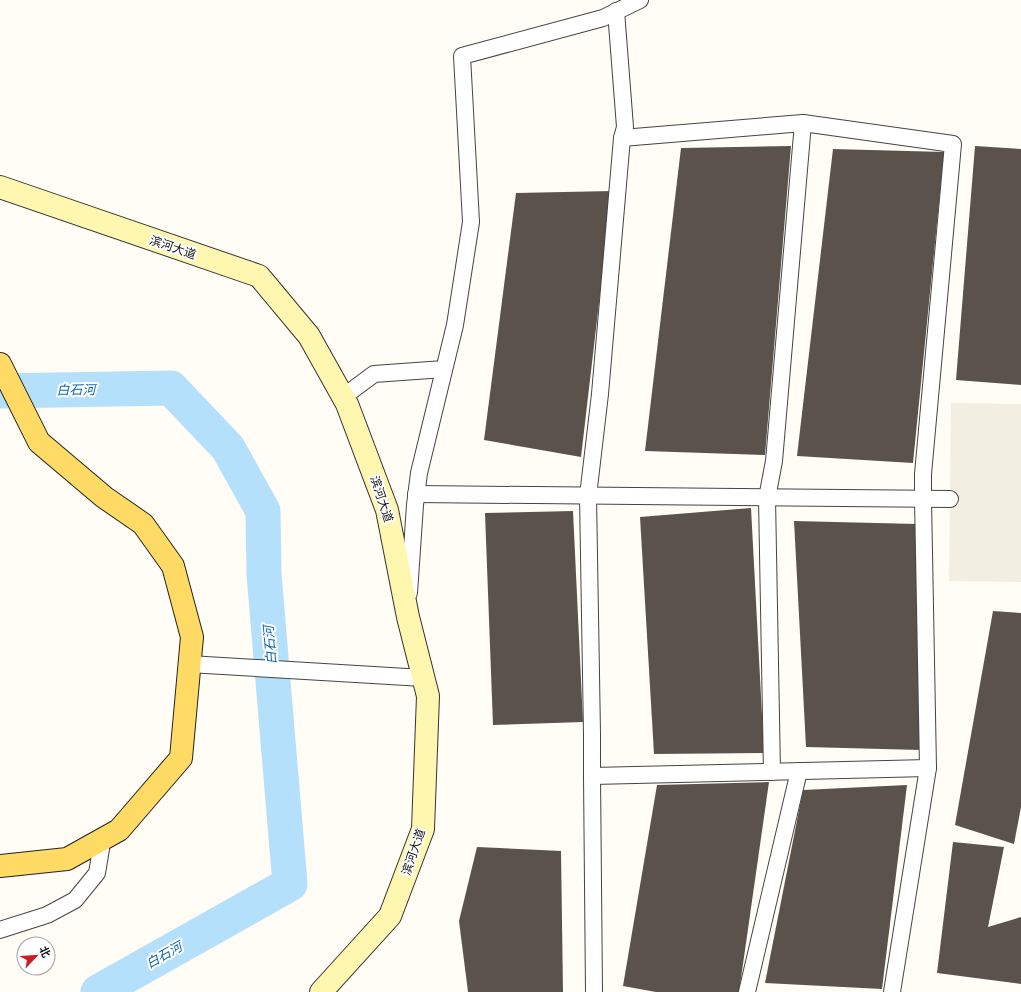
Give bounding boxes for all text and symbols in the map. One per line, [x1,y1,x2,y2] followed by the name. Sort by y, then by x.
[148,232,198,262] street label: 滨河大道
[56,381,99,399] water label: 白石河
[367,474,397,524] street label: 滨河大道
[260,622,280,665] water label: 白石河
[398,827,428,877] street label: 滨河大道
[16,936,56,976] north arrow
[143,937,188,972] water label: 白石河
[36,944,54,960] text: 北

